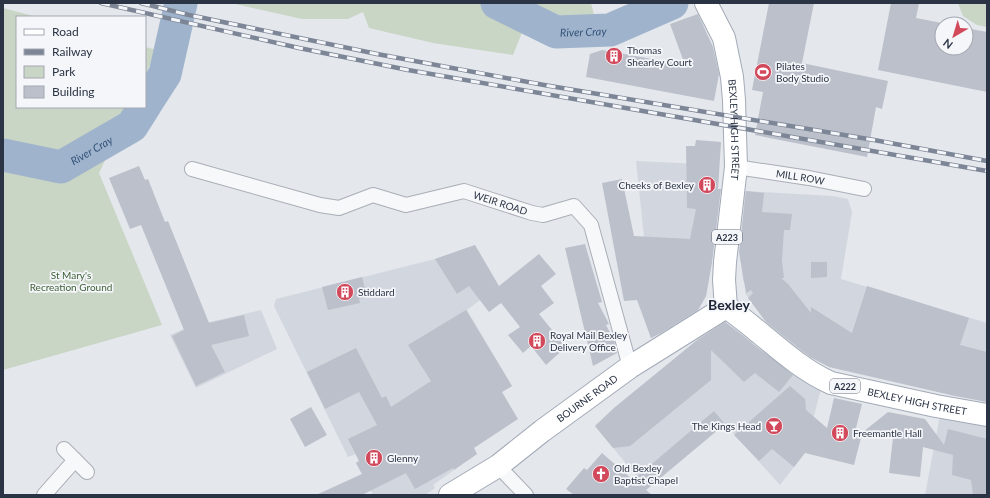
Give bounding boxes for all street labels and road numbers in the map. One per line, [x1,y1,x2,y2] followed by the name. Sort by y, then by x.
[726,79,742,181] street label: BEXLEY HIGH STREET
[775,167,826,187] street label: MILL ROW
[472,188,529,217] street label: WEIR ROAD
[712,230,742,244] road number: A223
[554,372,620,424] street label: BOURNE ROAD
[830,379,860,393] road number: A222
[866,385,968,417] street label: BEXLEY HIGH STREET

